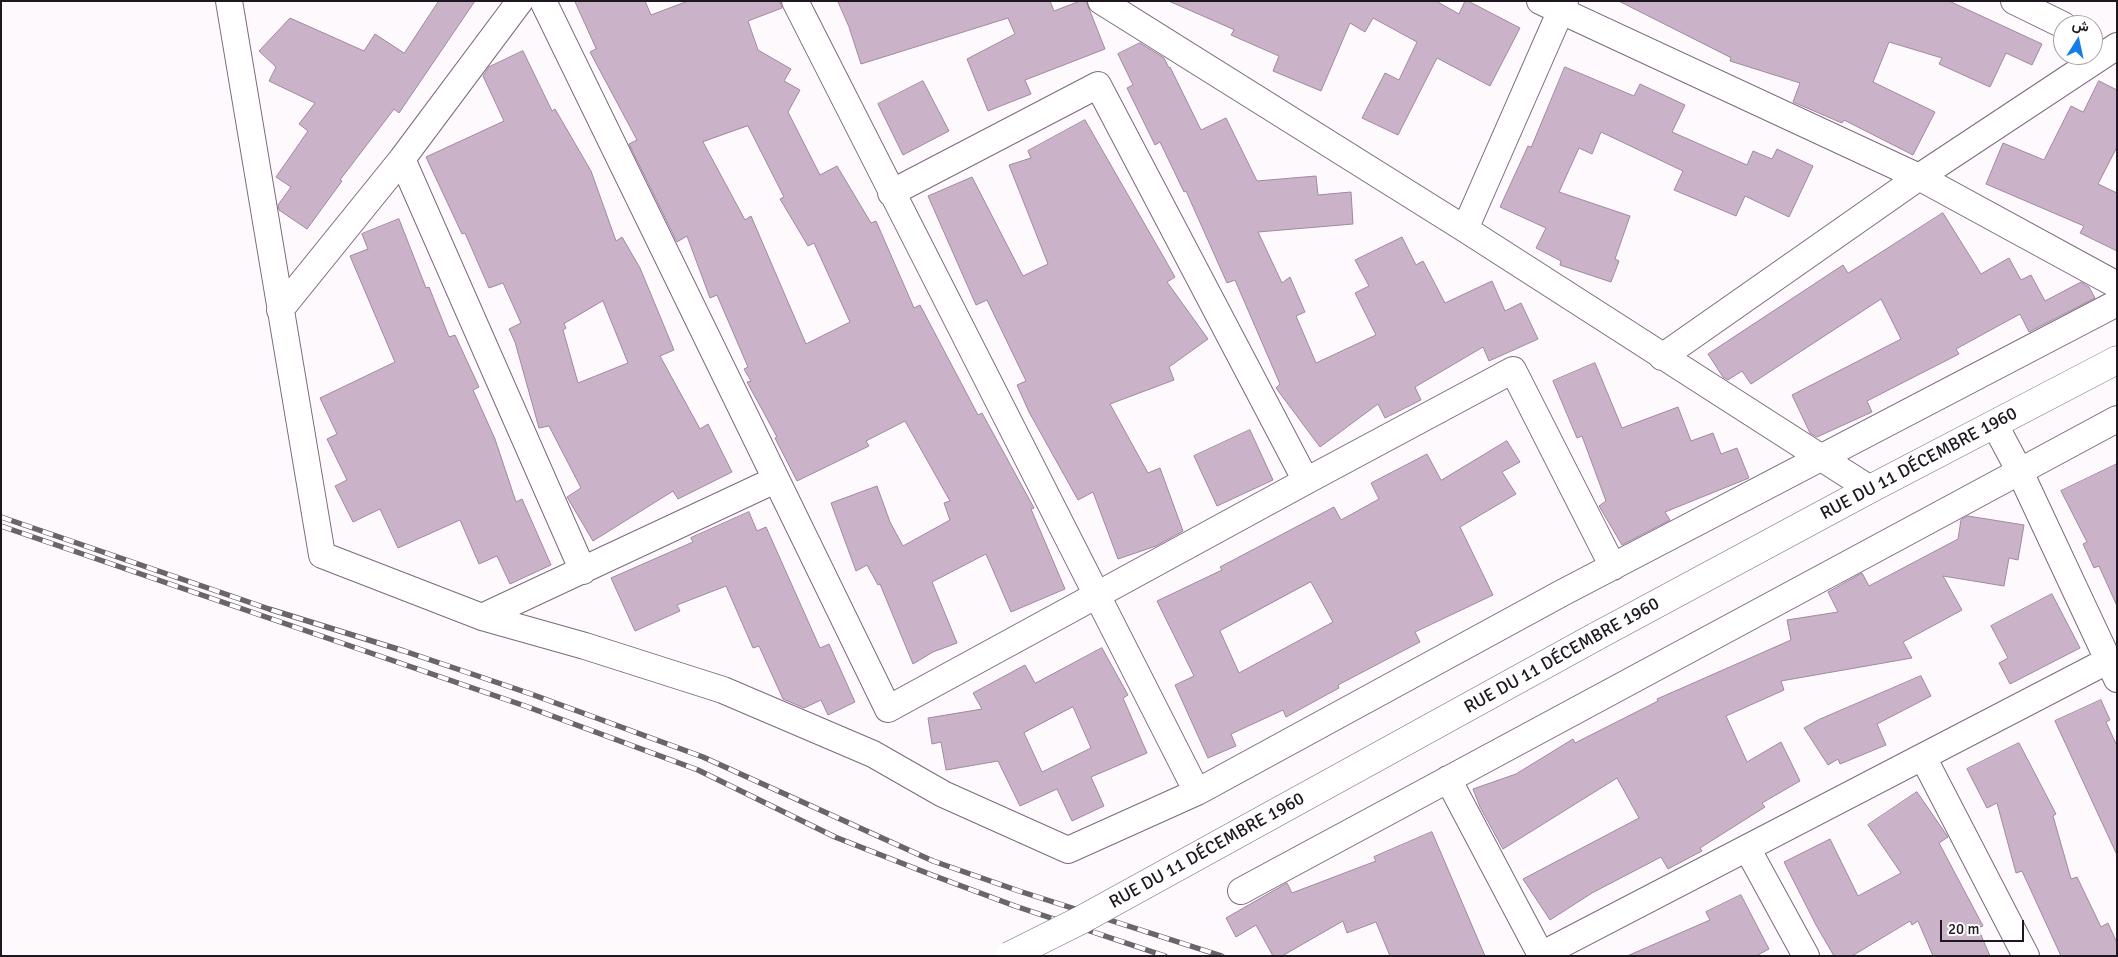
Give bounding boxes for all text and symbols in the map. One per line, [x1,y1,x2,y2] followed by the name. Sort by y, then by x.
[2053,15,2103,65] north arrow
[2071,16,2090,36] text: ش
[1817,403,2021,525] street label: RUE DU 11 DÉCEMBRE 1960
[1461,593,1663,719] street label: RUE DU 11 DÉCEMBRE 1960
[1106,788,1308,914] street label: RUE DU 11 DÉCEMBRE 1960
[1943,910,2027,942] scale bar
[1948,920,1979,938] text: 20 m

